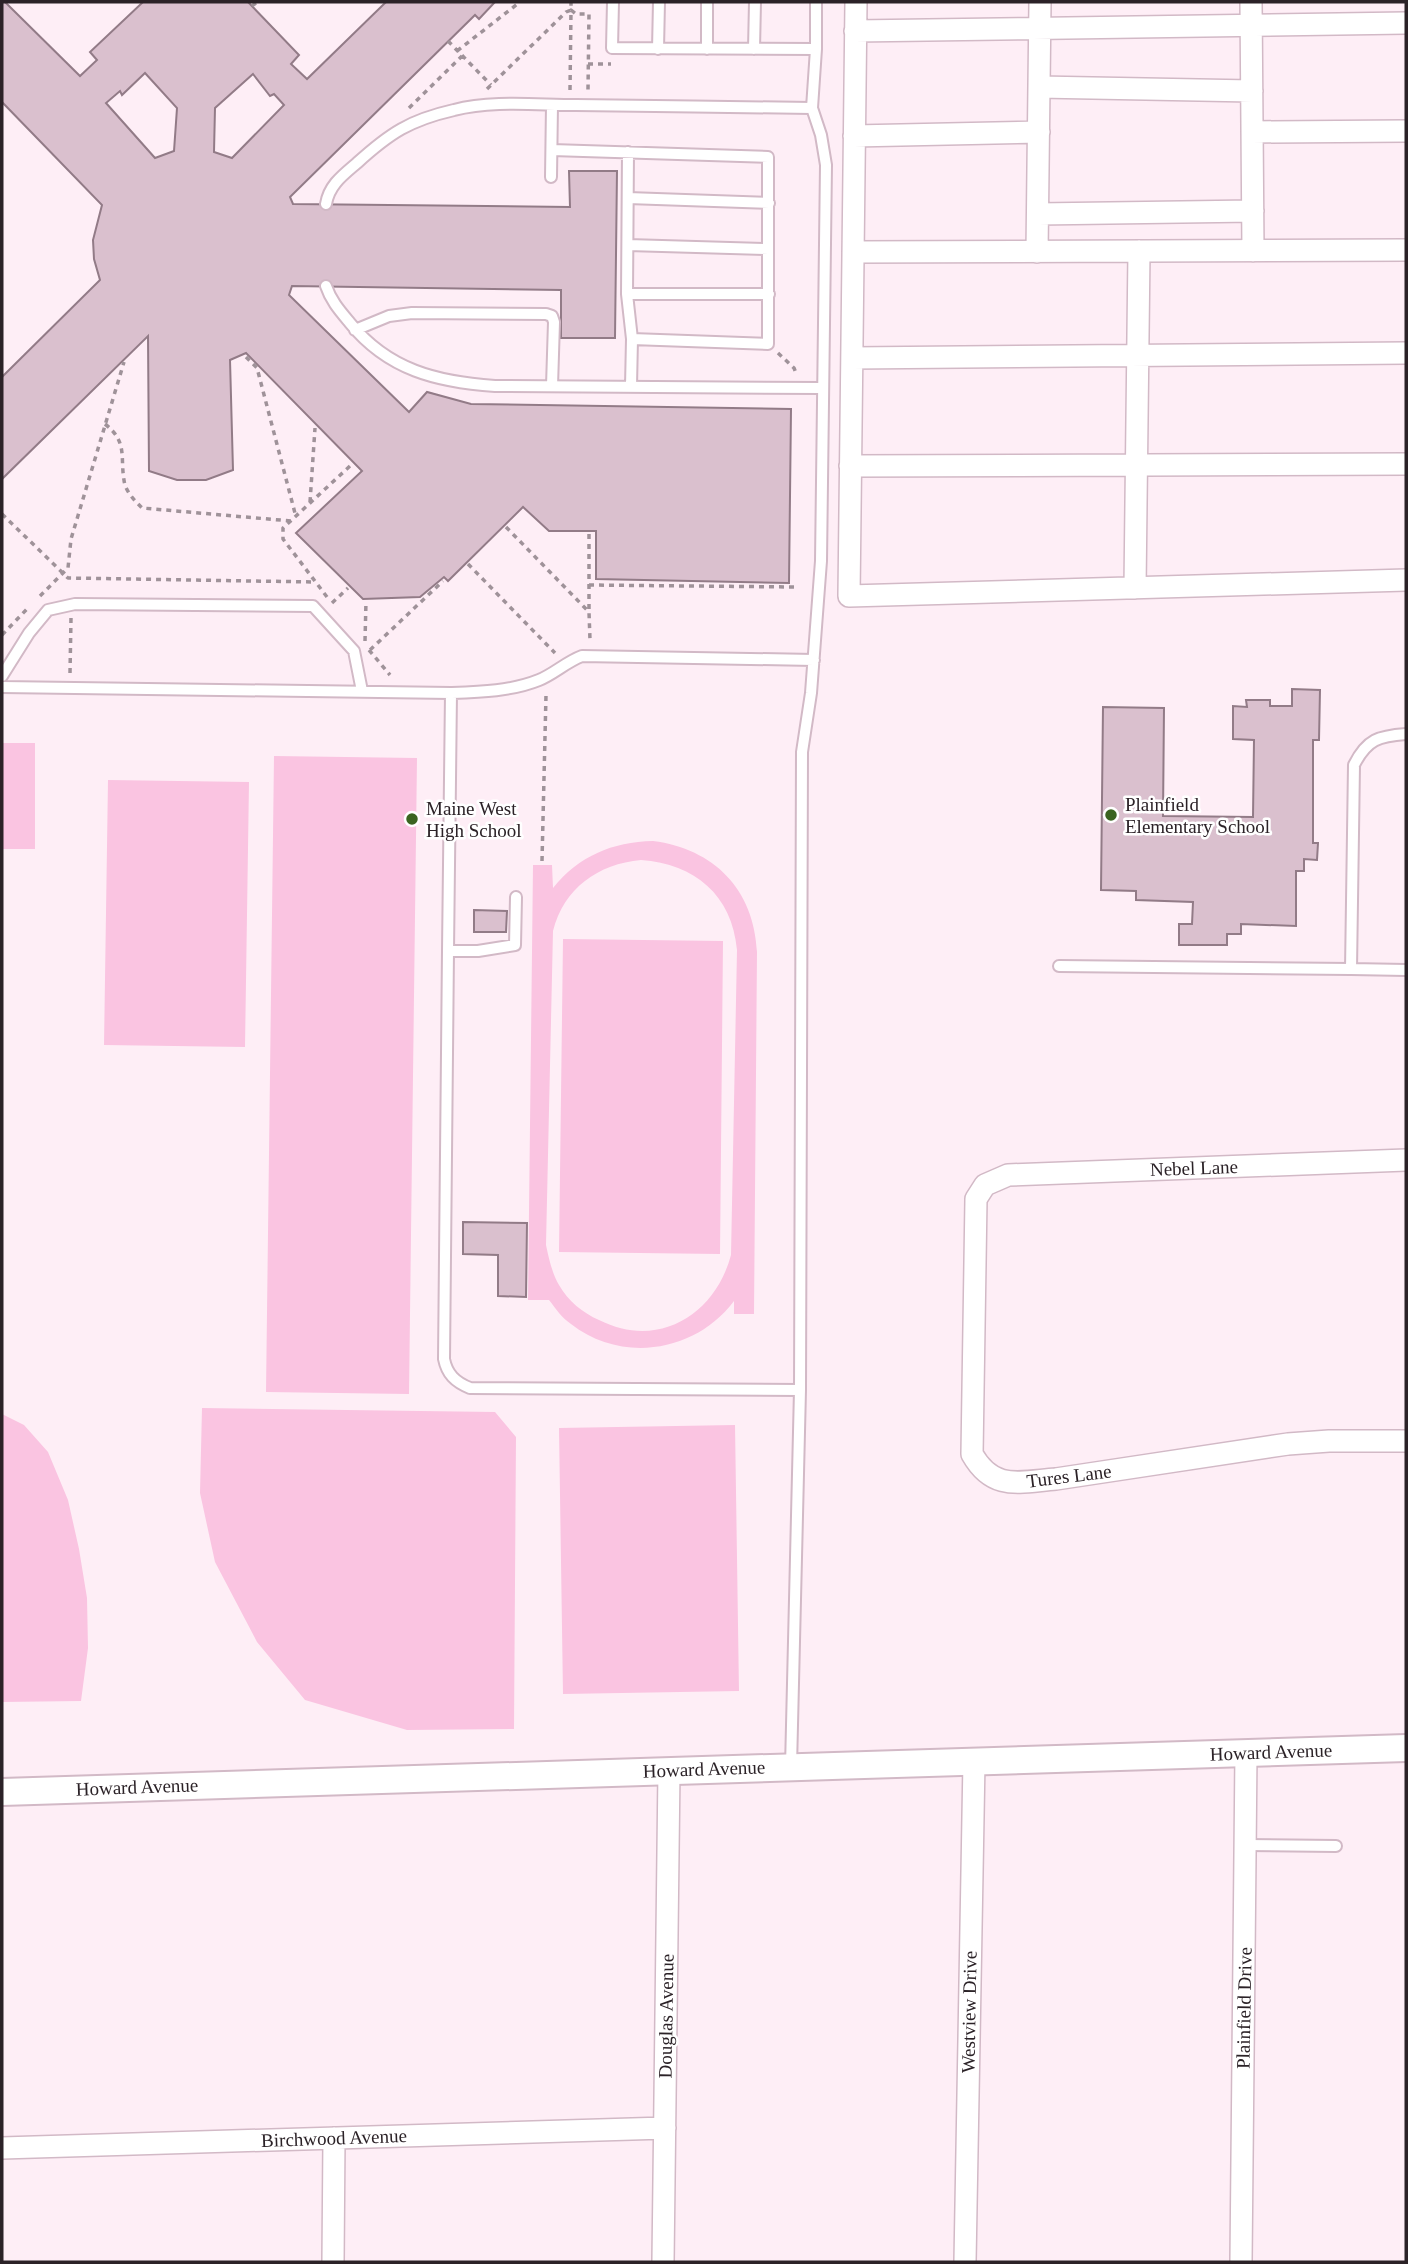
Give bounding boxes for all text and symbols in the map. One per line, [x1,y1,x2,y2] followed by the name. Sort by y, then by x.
[1125,794,1270,837] place label: Plainfield Elementary School
[426,798,522,841] place label: Maine West High School
[1103,807,1119,823] marker: Plainfield Elementary School
[404,811,420,827] marker: Maine West High School
[1150,1156,1238,1180] street label: Nebel Lane
[1025,1460,1113,1492] street label: Tures Lane
[1209,1739,1333,1765] street label: Howard Avenue
[642,1756,766,1782] street label: Howard Avenue
[75,1774,199,1800] street label: Howard Avenue
[1232,1947,1256,2069] street label: Plainfield Drive
[957,1951,981,2073] street label: Westview Drive
[654,1953,678,2079] street label: Douglas Avenue
[261,2125,407,2151] street label: Birchwood Avenue

